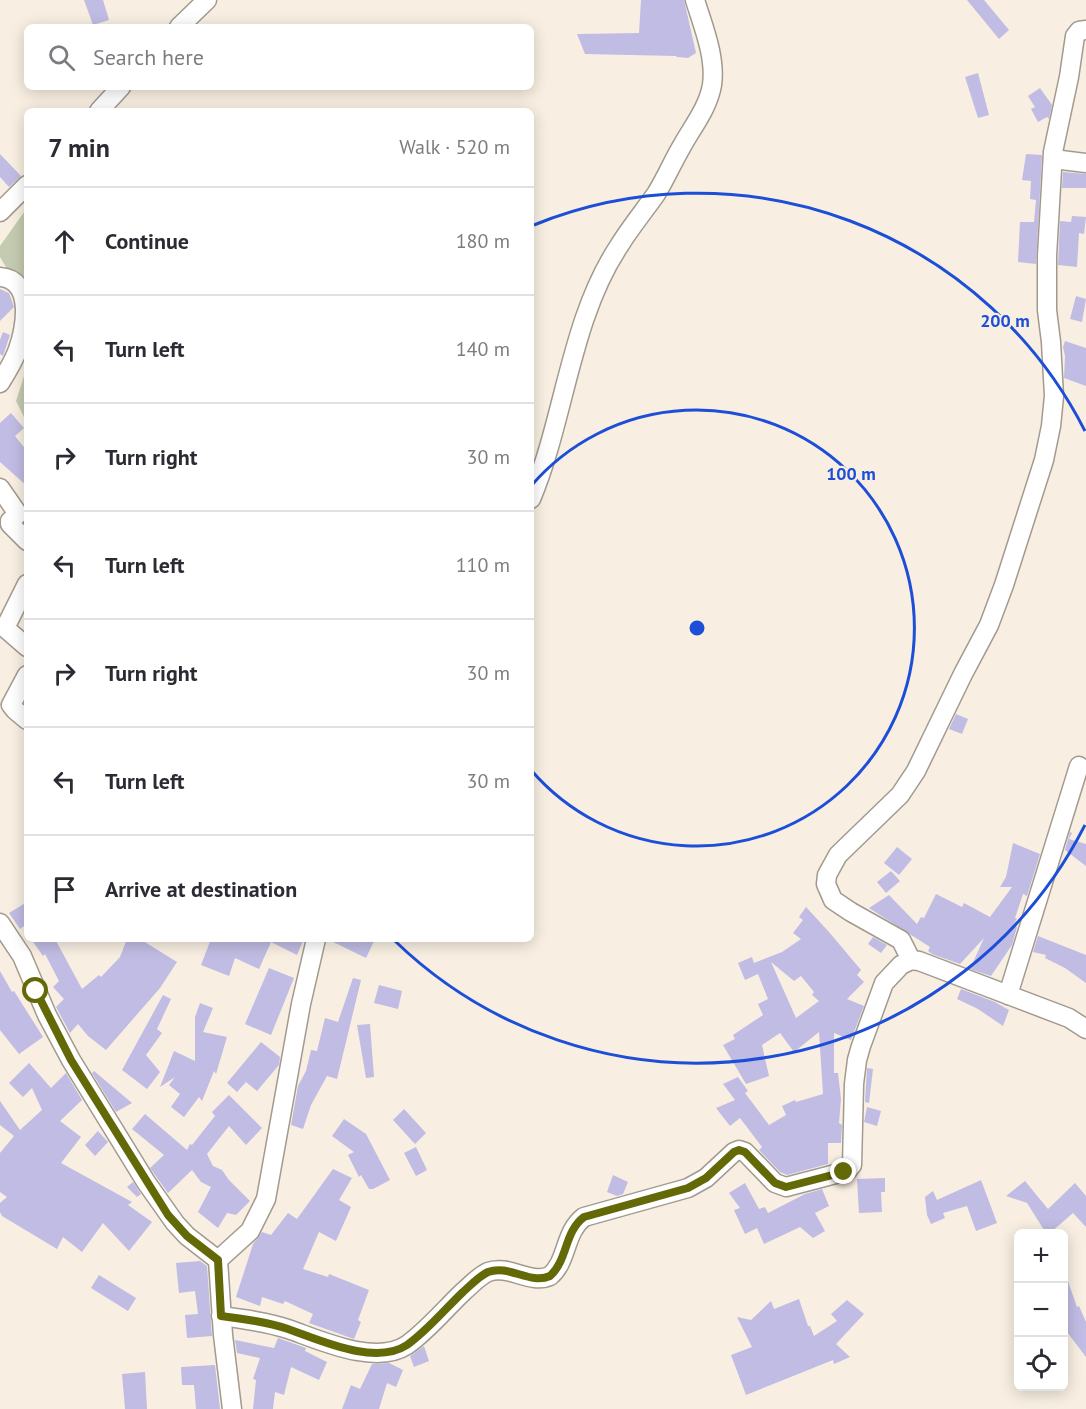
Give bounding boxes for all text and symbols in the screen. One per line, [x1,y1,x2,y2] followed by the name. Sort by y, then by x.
[24,24,534,90] search box
[45,41,78,74] icon: search
[93,43,204,71] text: Search here
[48,131,110,164] text: 7 min
[399,134,510,160] text: Walk · 520 m
[48,225,81,258] icon: ahead
[105,227,189,255] text: Continue
[456,228,510,254] text: 180 m
[980,309,1030,332] text: 200 m
[48,333,81,366] icon: left
[105,335,185,363] text: Turn left
[456,336,510,362] text: 140 m
[48,441,81,474] icon: right
[105,443,197,471] text: Turn right
[467,444,510,470] text: 30 m
[826,462,876,485] text: 100 m
[48,549,81,582] icon: left
[105,551,185,579] text: Turn left
[456,552,510,578] text: 110 m
[687,618,707,638] centre of rings
[48,657,81,690] icon: right
[105,659,197,687] text: Turn right
[467,660,510,686] text: 30 m
[48,765,81,798] icon: left
[105,767,185,795] text: Turn left
[467,768,510,794] text: 30 m
[48,873,81,906] icon: arrive
[105,875,297,903] text: Arrive at destination
[22,977,48,1003] route start
[830,1158,856,1184] route end
[1014,1229,1068,1391] map controls
[1014,1229,1068,1283] button: +
[1014,1283,1068,1337] button: −
[1014,1337,1068,1391] button: locate

